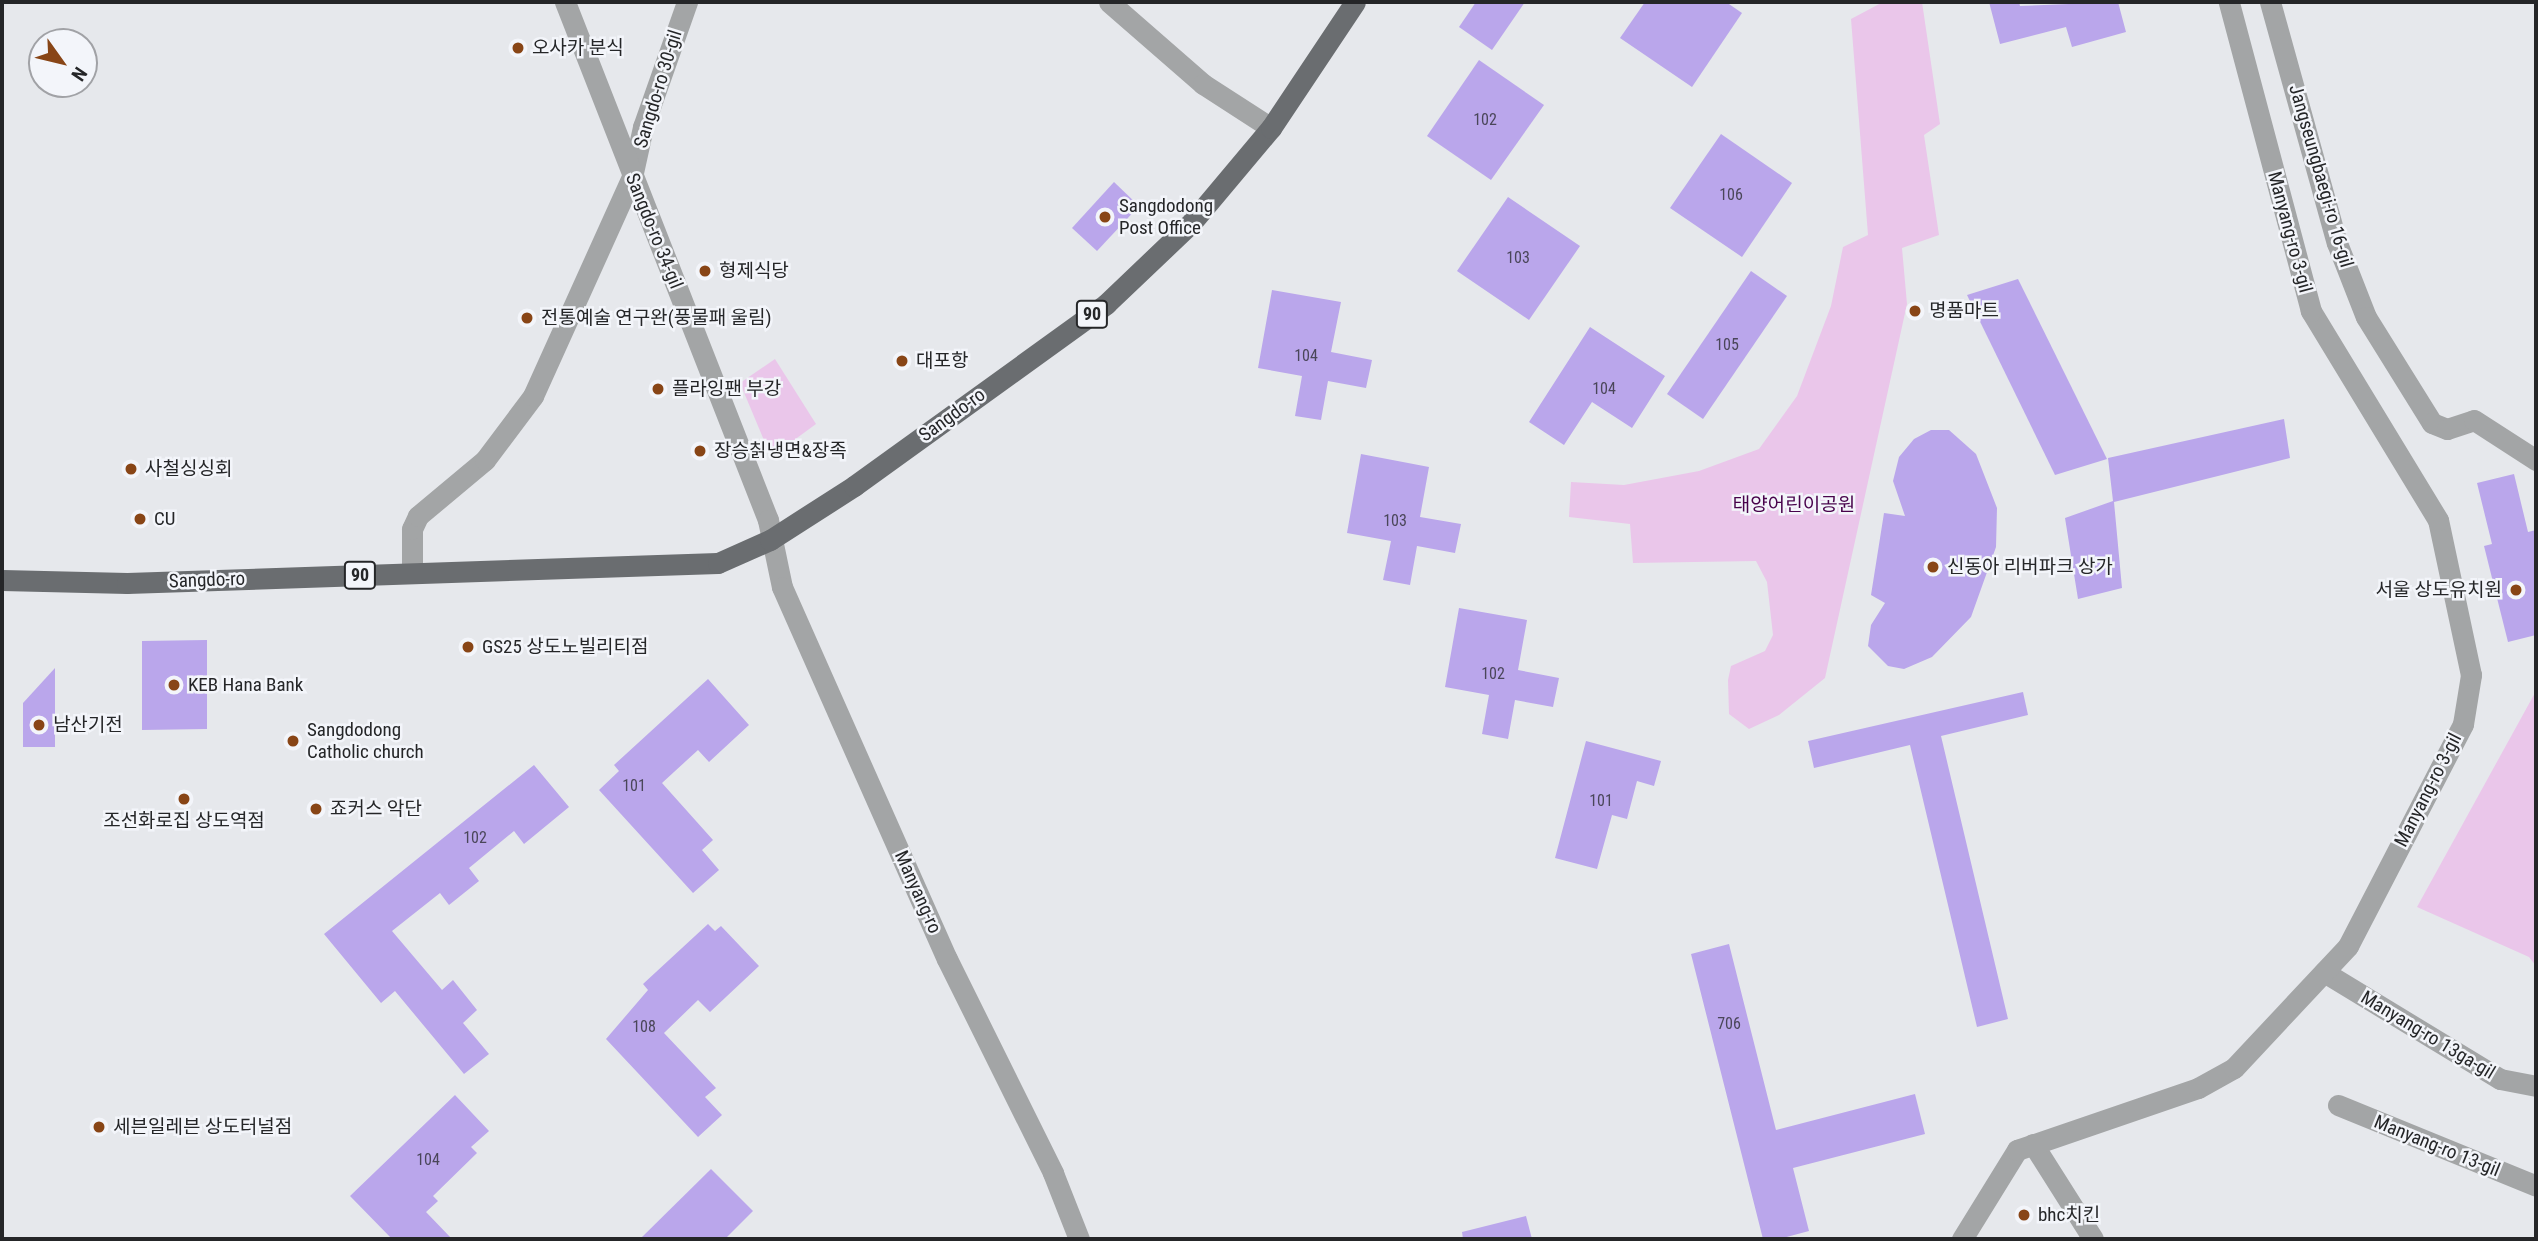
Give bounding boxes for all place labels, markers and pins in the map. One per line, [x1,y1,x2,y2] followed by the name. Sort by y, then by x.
[532,37,624,59] place label: 오사카 분식
[510,40,526,56] marker: 오사카 분식
[1119,195,1213,239] place label: Sangdodong Post Office
[1097,209,1113,225] marker: Sangdodong Post Office
[719,260,789,282] place label: 형제식당
[697,263,713,279] marker: 형제식당
[1929,300,1999,322] place label: 명품마트
[1907,303,1923,319] marker: 명품마트
[541,307,772,329] place label: 전통예술 연구완(풍물패 울림)
[519,310,535,326] marker: 전통예술 연구완(풍물패 울림)
[916,350,968,372] place label: 대포항
[894,353,910,369] marker: 대포항
[672,378,781,400] place label: 플라잉팬 부강
[650,381,666,397] marker: 플라잉팬 부강
[714,440,847,462] place label: 장승칡냉면&장족
[692,443,708,459] marker: 장승칡냉면&장족
[145,458,232,480] place label: 사철싱싱회
[123,461,139,477] marker: 사철싱싱회
[154,508,175,530] place label: CU
[132,511,148,527] marker: CU
[1947,556,2113,578] place label: 신동아 리버파크 상가
[1925,559,1941,575] marker: 신동아 리버파크 상가
[2375,579,2502,601] place label: 서울 상도유치원
[2508,582,2524,598] marker: 서울 상도유치원
[482,636,649,658] place label: GS25 상도노빌리티점
[460,639,476,655] marker: GS25 상도노빌리티점
[188,674,303,696] place label: KEB Hana Bank
[166,677,182,693] marker: KEB Hana Bank
[53,714,123,736] place label: 남산기전
[31,717,47,733] marker: 남산기전
[307,719,424,763] place label: Sangdodong Catholic church
[285,733,301,749] marker: Sangdodong Catholic church
[176,791,192,807] marker: 조선화로집 상도역점
[330,798,422,820] place label: 죠커스 악단
[308,801,324,817] marker: 죠커스 악단
[103,810,265,832] place label: 조선화로집 상도역점
[113,1116,292,1138] place label: 세븐일레븐 상도터널점
[91,1119,107,1135] marker: 세븐일레븐 상도터널점
[2038,1204,2100,1226] place label: bhc치킨
[2016,1207,2032,1223] marker: bhc치킨

